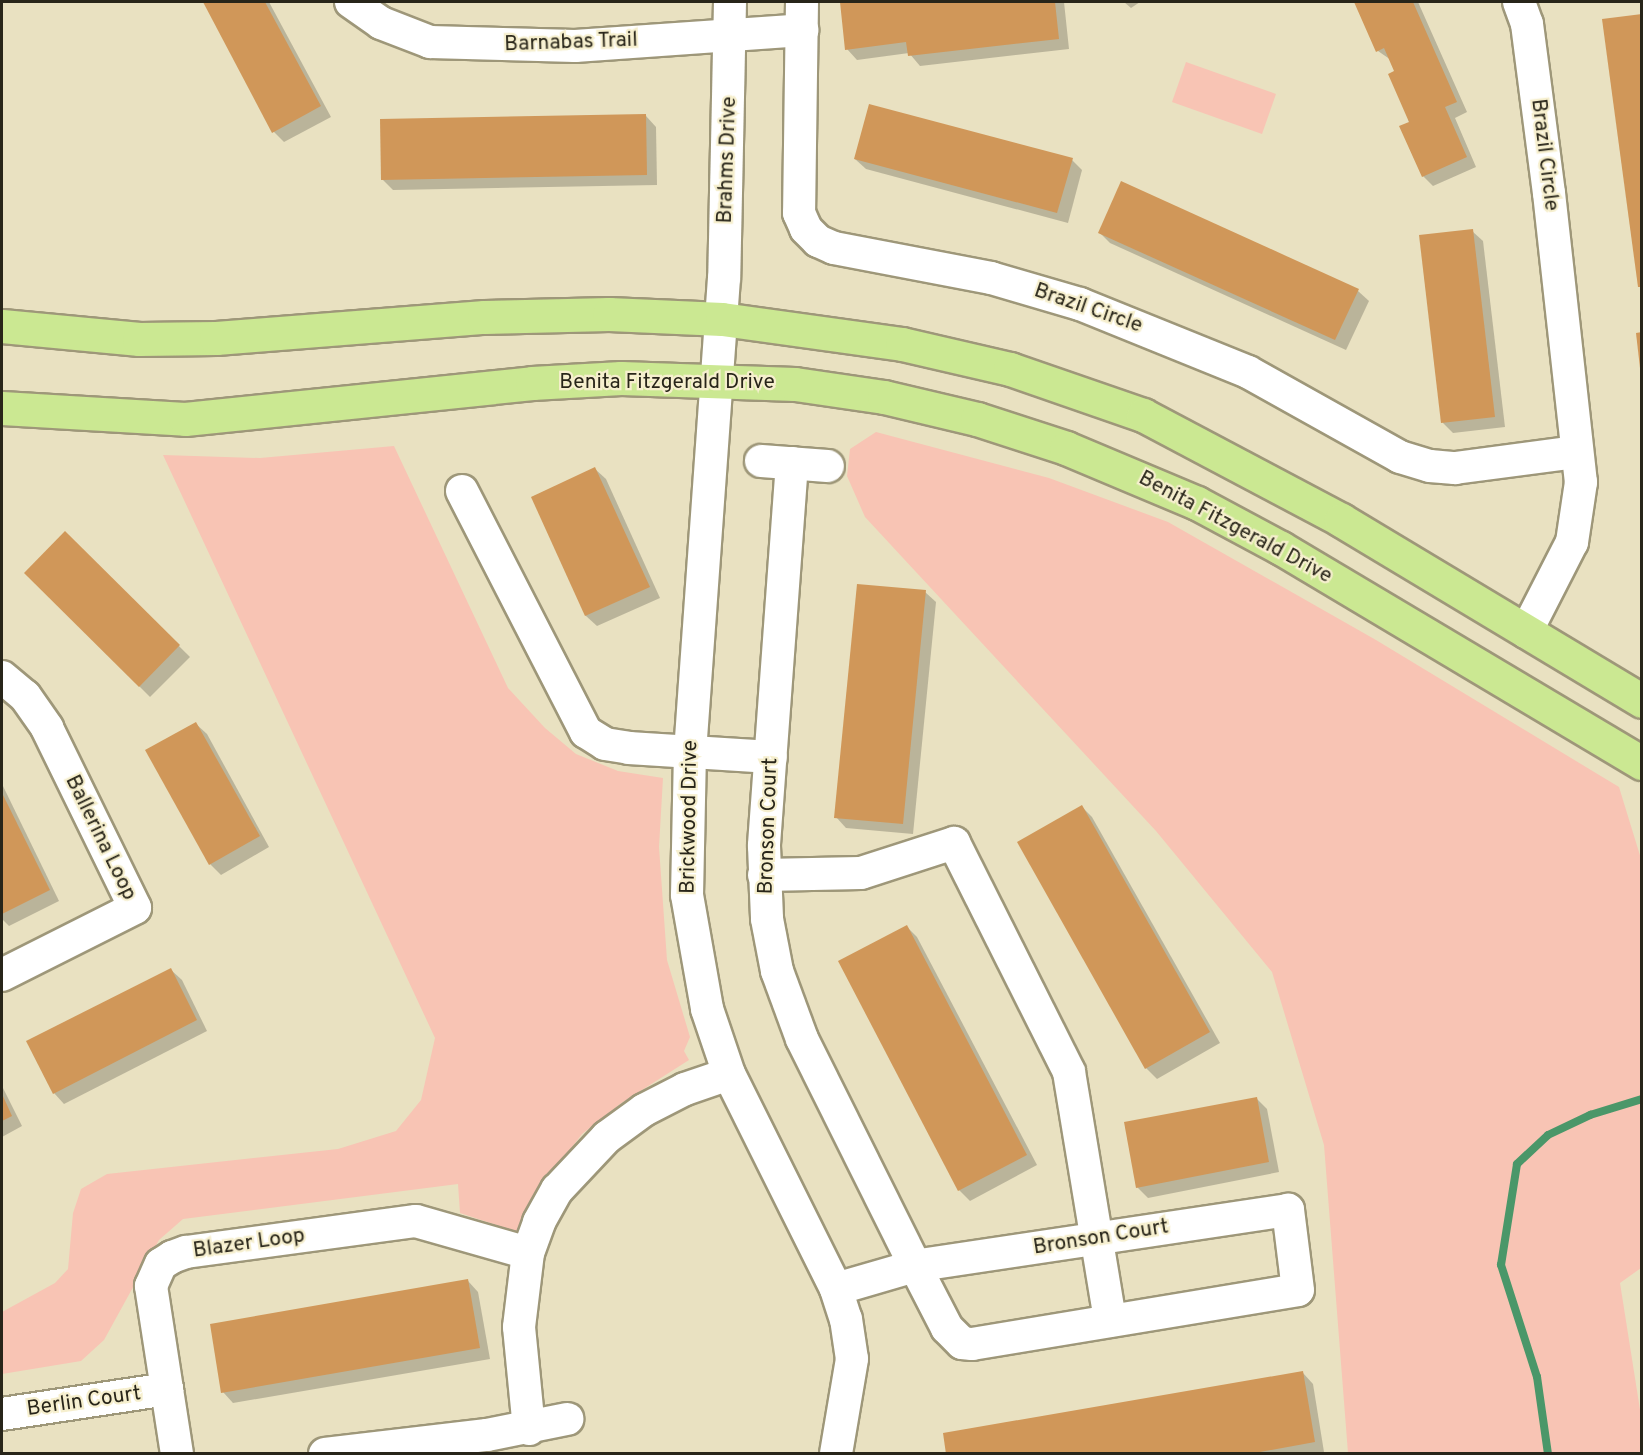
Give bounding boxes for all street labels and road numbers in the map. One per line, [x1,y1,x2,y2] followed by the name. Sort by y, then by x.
[503,28,639,58] street label: Barnabas Trail
[713,96,743,224] street label: Brahms Drive
[1525,97,1563,213] street label: Brazil Circle
[1031,279,1145,339] street label: Brazil Circle
[559,370,775,396] street label: Benita Fitzgerald Drive
[1134,466,1336,590] street label: Benita Fitzgerald Drive
[676,740,704,894] street label: Brickwood Drive
[754,757,784,895] street label: Bronson Court
[59,771,141,905] street label: Ballerina Loop
[1032,1215,1170,1261] street label: Bronson Court
[191,1224,307,1264] street label: Blazer Loop
[25,1382,143,1422] street label: Berlin Court

